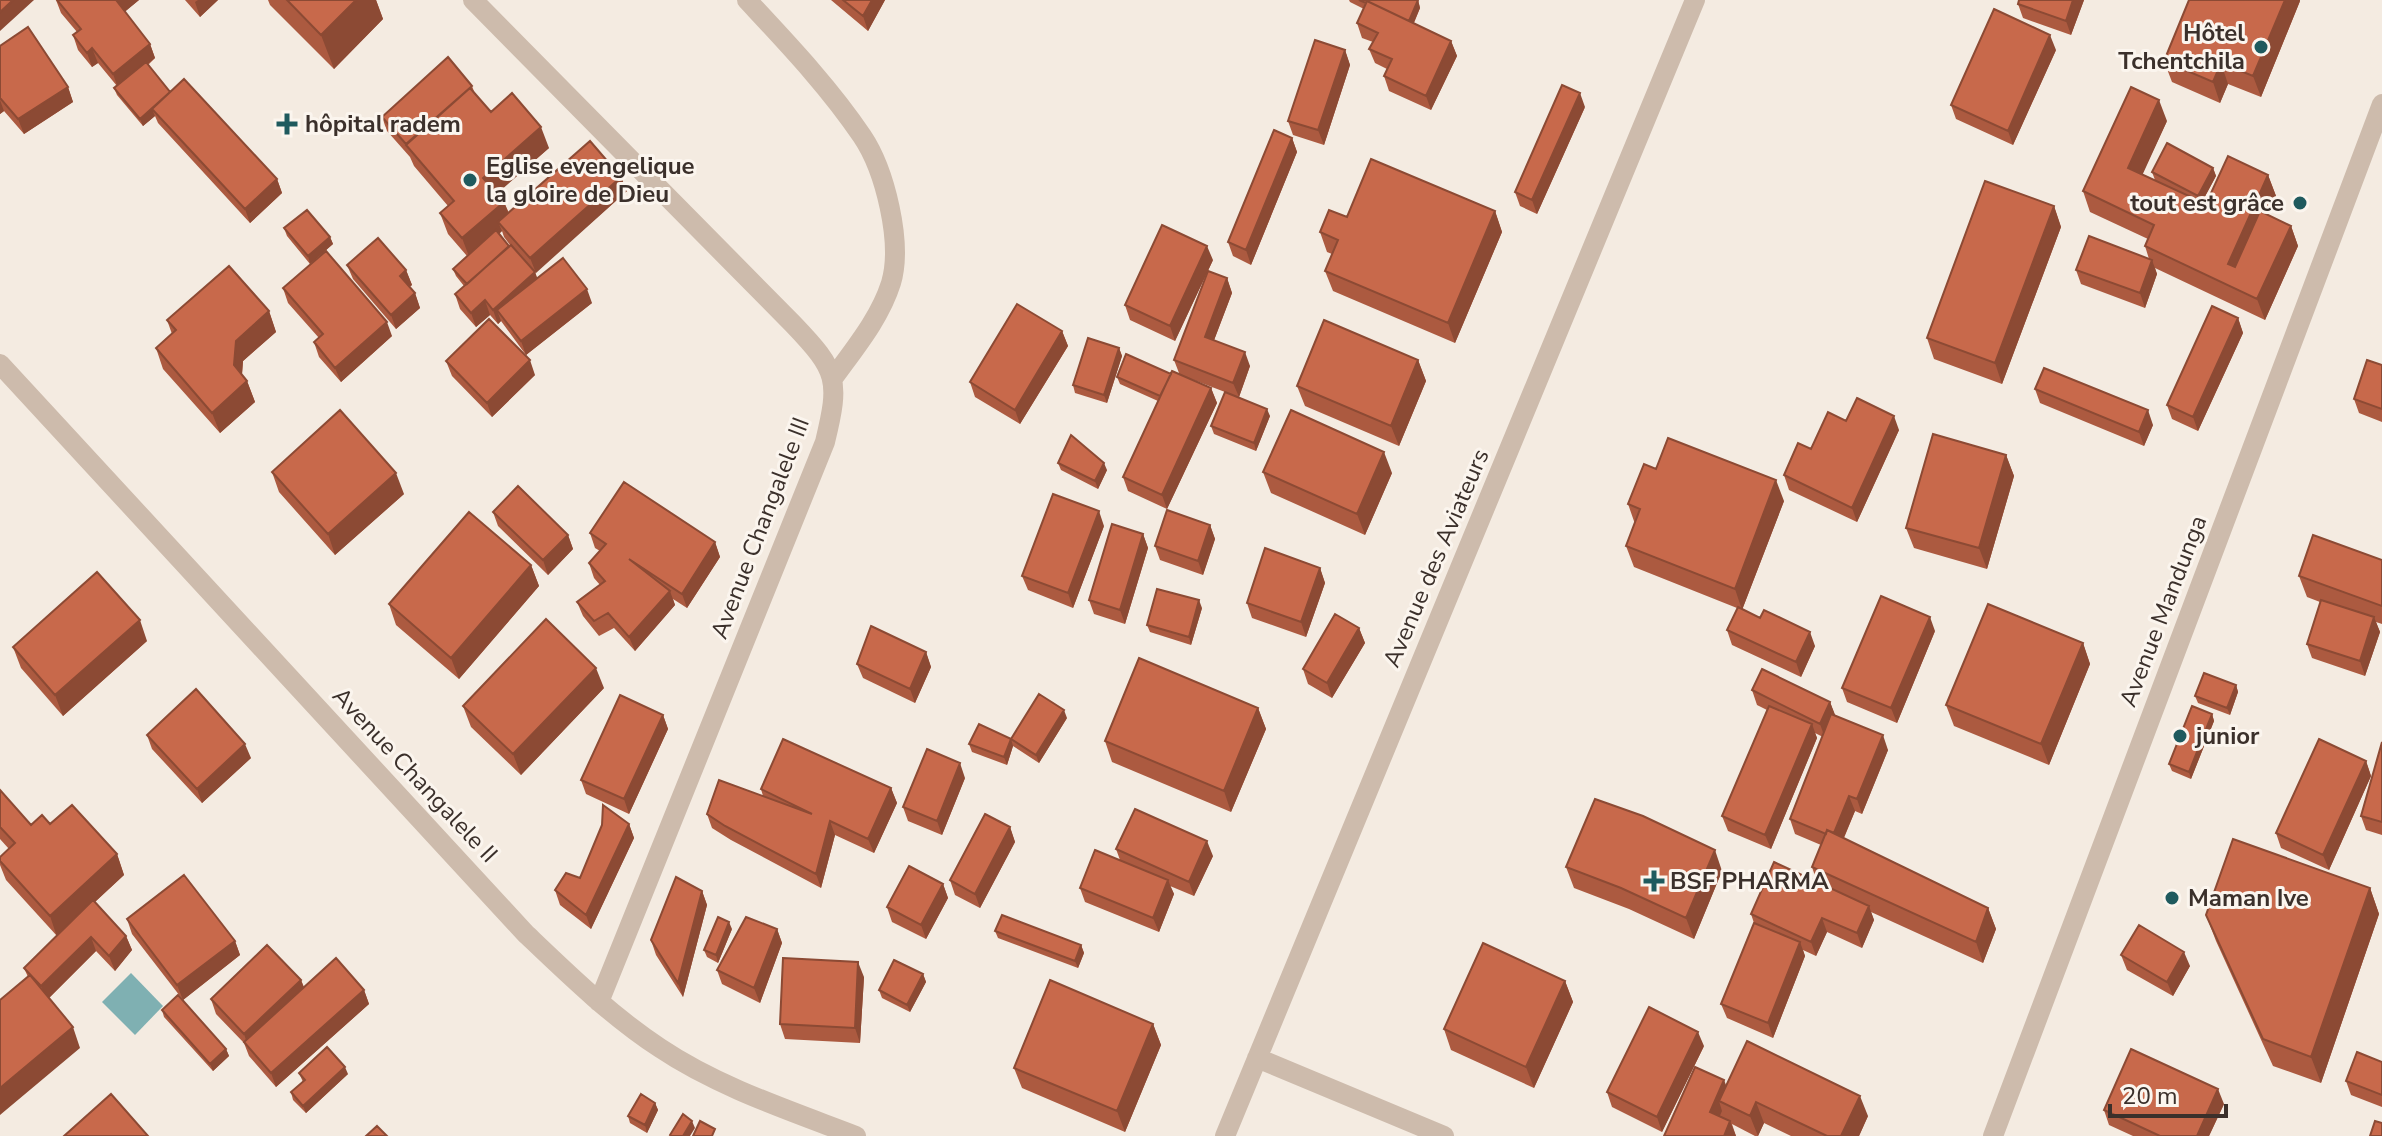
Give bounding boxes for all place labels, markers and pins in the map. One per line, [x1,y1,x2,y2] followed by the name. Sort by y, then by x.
[2118,17,2245,77] place label: Hôtel Tchentchila
[2252,38,2270,56] marker: Hôtel Tchentchila
[305,108,461,140] place label: hôpital radem
[276,113,298,135] marker: hôpital radem
[486,150,695,210] place label: Eglise evengelique la gloire de Dieu
[461,171,479,189] marker: Eglise evengelique la gloire de Dieu
[2130,187,2284,219] place label: tout est grâce
[2291,194,2309,212] marker: tout est grâce
[2194,720,2260,752] place label: junior
[2171,727,2189,745] marker: junior
[1670,865,1829,897] place label: BSF PHARMA
[1645,872,1663,890] marker: BSF PHARMA
[2188,882,2309,914] place label: Maman Ive
[2163,889,2181,907] marker: Maman Ive

